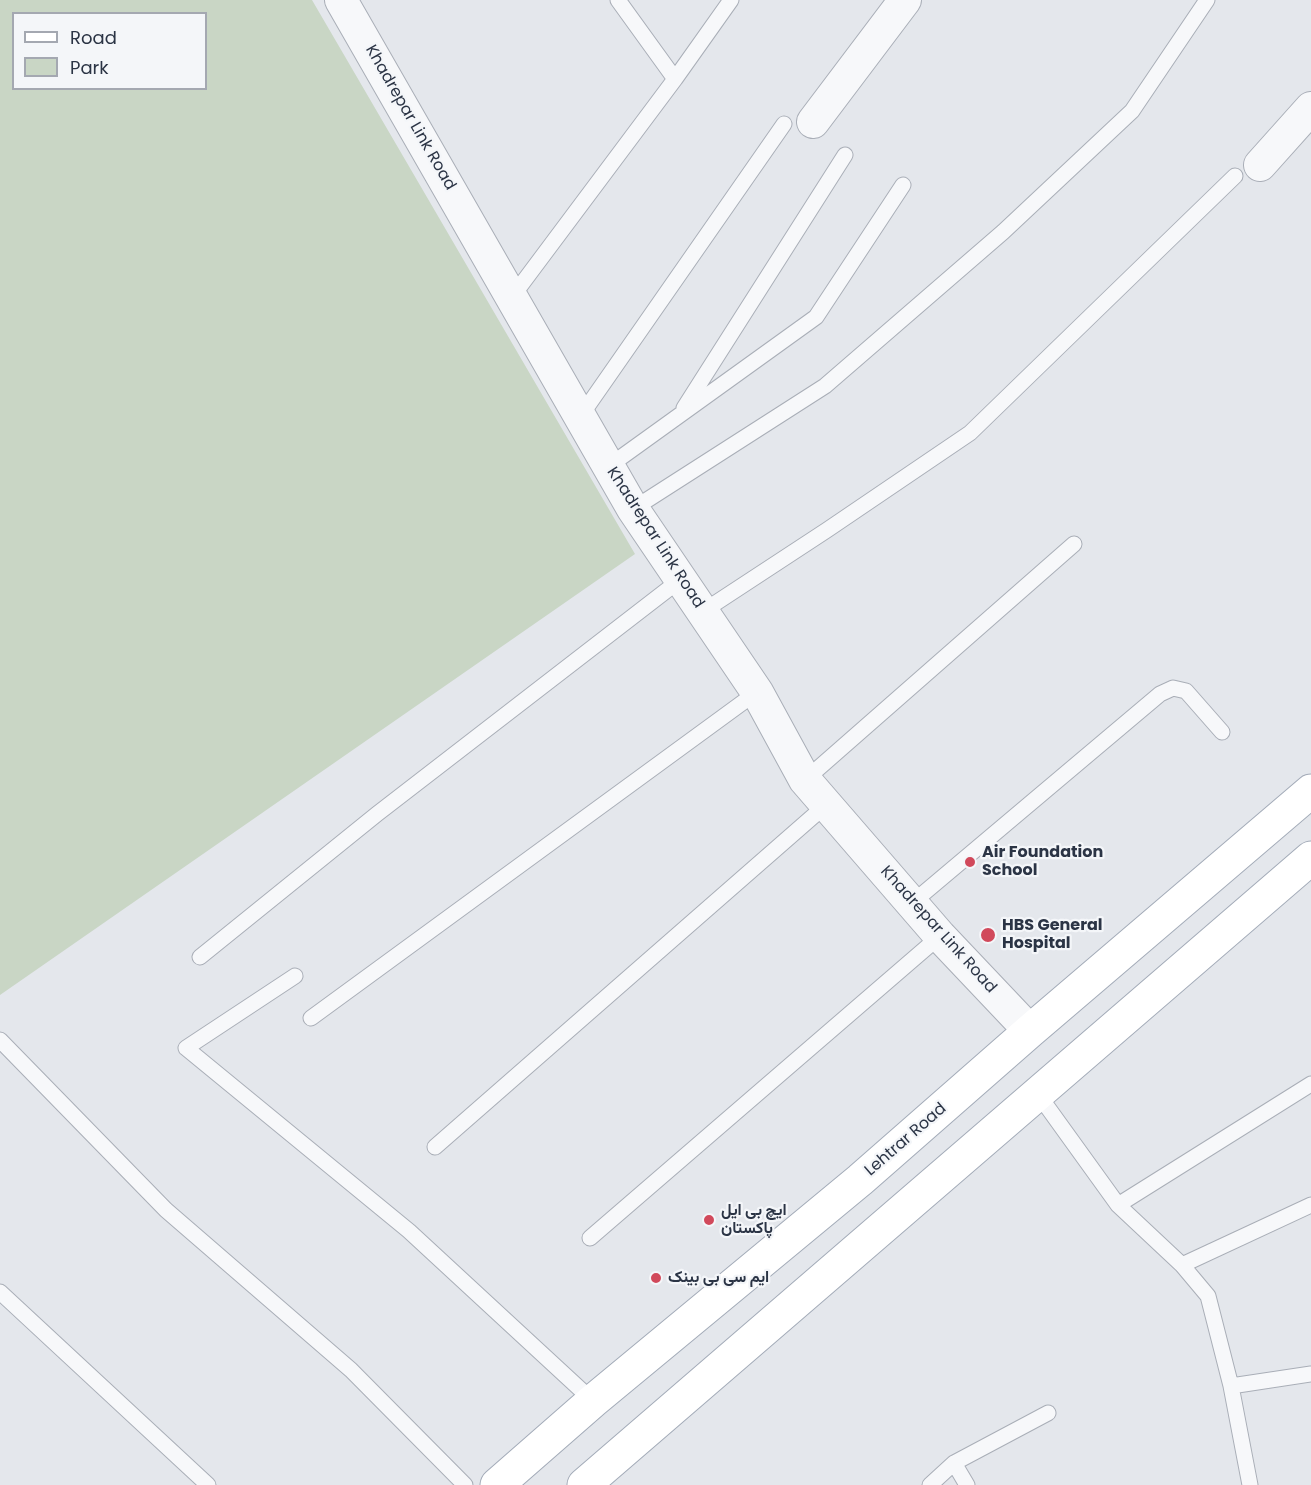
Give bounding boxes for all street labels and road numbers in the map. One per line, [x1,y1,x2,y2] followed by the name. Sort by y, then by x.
[361,42,459,194] street label: Khadrepar Link Road
[602,464,708,612] street label: Khadrepar Link Road
[876,862,1000,998] street label: Khadrepar Link Road
[861,1099,951,1181] street label: Lehtrar Road

